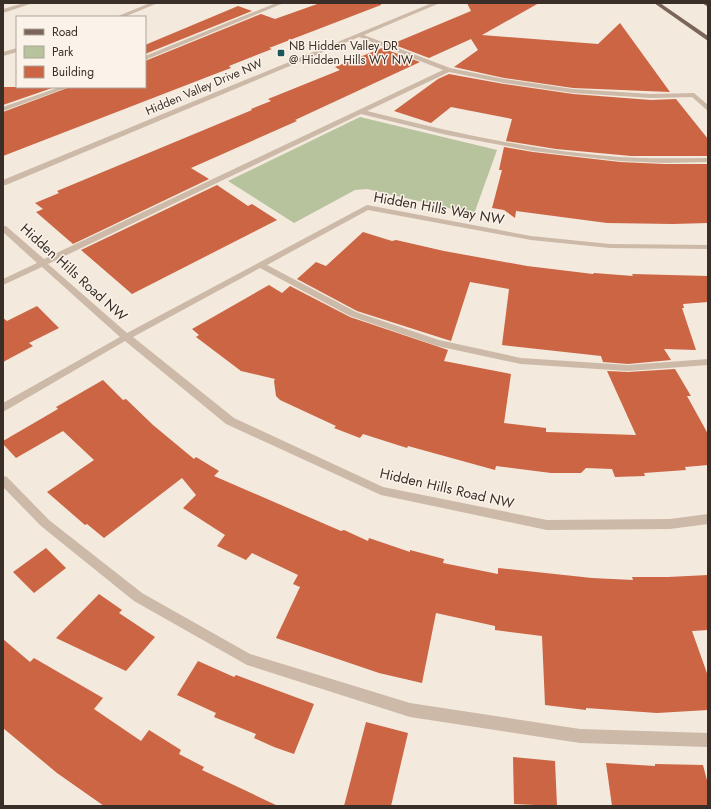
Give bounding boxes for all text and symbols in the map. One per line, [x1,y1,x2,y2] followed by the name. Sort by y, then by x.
[16,16,146,88] legend
[52,23,78,41] text: Road
[289,37,413,69] place label: NB Hidden Valley DR @ Hidden Hills WY NW
[52,43,74,61] text: Park
[276,48,286,58] marker: NB Hidden Valley DR @ Hidden Hills WY NW
[143,54,266,120] street label: Hidden Valley Drive NW
[52,63,94,81] text: Building
[372,187,506,229] street label: Hidden Hills Way NW
[16,219,132,325] street label: Hidden Hills Road NW
[378,463,516,513] street label: Hidden Hills Road NW

